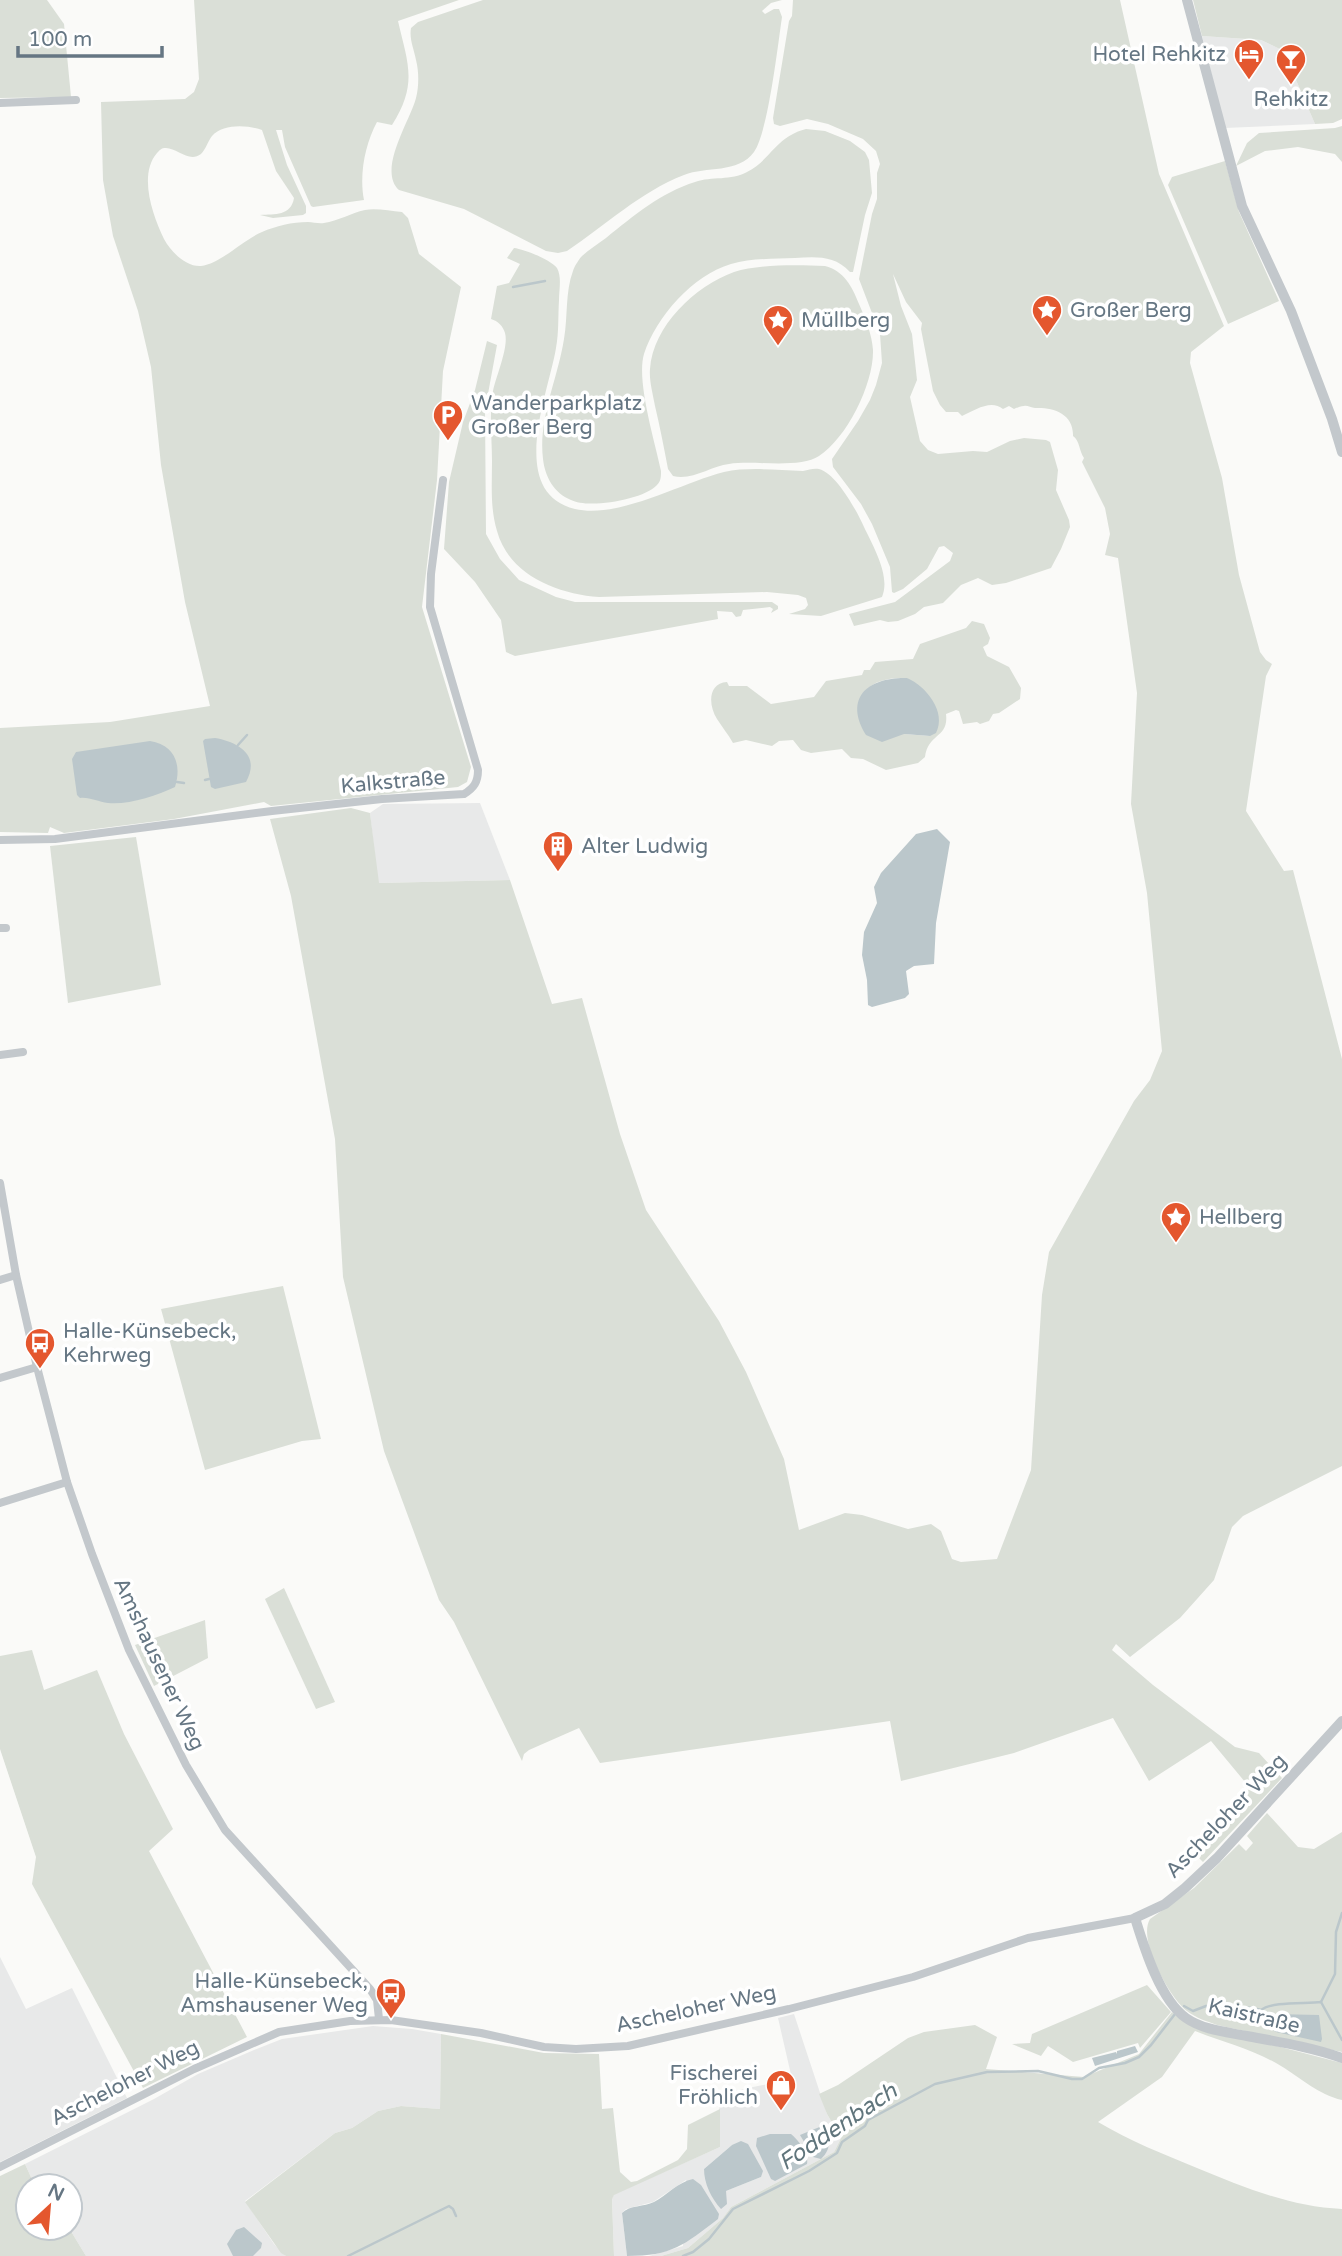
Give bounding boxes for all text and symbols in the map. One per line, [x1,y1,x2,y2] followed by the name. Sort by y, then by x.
[18,14,161,58] scale bar
[28,27,92,52] text: 100 m
[1232,37,1266,81] hotel icon: Hotel Rehkitz
[1093,42,1226,67] place label: Hotel Rehkitz
[1274,42,1308,86] bar icon: Rehkitz
[1254,87,1328,112] place label: Rehkitz
[1030,293,1064,337] place icon: Großer Berg
[1070,298,1192,323] place label: Großer Berg
[761,303,795,347] place icon: Müllberg
[801,308,890,333] place label: Müllberg
[471,391,642,440] place label: Wanderparkplatz Großer Berg
[431,398,465,442] parking icon: Wanderparkplatz Großer Berg
[340,765,446,799] street label: Kalkstraße
[541,829,575,873] building icon: Alter Ludwig
[581,834,708,859] place label: Alter Ludwig
[1159,1200,1193,1244] place icon: Hellberg
[1199,1205,1283,1230] place label: Hellberg
[63,1319,236,1368] place label: Halle-Künsebeck, Kehrweg
[23,1326,57,1370] bus stop icon: Halle-Künsebeck, Kehrweg
[108,1574,210,1754] street label: Amshausener Weg
[1160,1749,1292,1883] street label: Ascheloher Weg
[180,1969,368,2018] place label: Halle-Künsebeck, Amshausener Weg
[374,1976,408,2020] bus stop icon: Halle-Künsebeck, Amshausener Weg
[614,1980,778,2038] street label: Ascheloher Weg
[1206,1993,1303,2039] street label: Kaistraße
[47,2035,203,2131] street label: Ascheloher Weg
[669,2061,758,2110] place label: Fischerei Fröhlich
[764,2068,798,2112] shop icon: Fischerei Fröhlich
[773,2077,903,2177] water label: Foddenbach
[14,2172,84,2242] north arrow
[44,2179,68,2206] text: N

